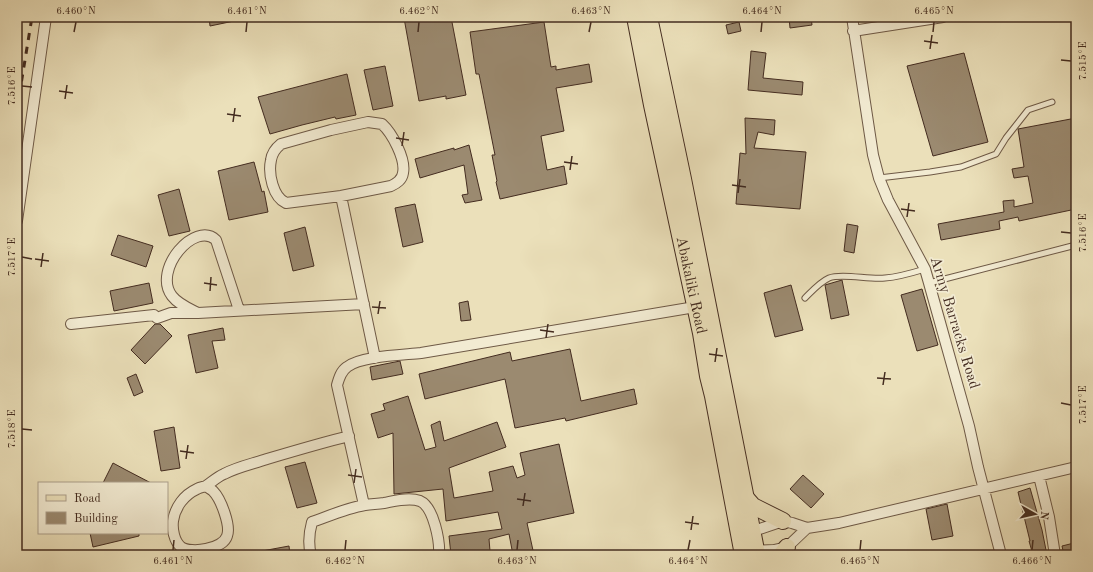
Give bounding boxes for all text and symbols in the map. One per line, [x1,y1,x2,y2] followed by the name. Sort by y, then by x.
[56,6,96,16] text: 6.460°N
[227,6,267,16] text: 6.461°N
[399,6,439,16] text: 6.462°N
[571,6,611,16] text: 6.463°N
[742,6,782,16] text: 6.464°N
[914,6,954,16] text: 6.465°N
[1078,42,1088,80] text: 7.515°E
[7,67,17,105] text: 7.516°E
[1078,214,1088,252] text: 7.516°E
[673,235,709,336] street label: Abakaliki Road
[7,238,17,276] text: 7.517°E
[927,255,981,391] street label: Army Barracks Road
[1078,386,1088,424] text: 7.517°E
[7,410,17,448] text: 7.518°E
[38,482,168,534] legend
[74,493,101,505] text: Road
[1015,494,1055,534] north arrow
[1037,510,1049,521] text: N
[74,513,118,525] text: Building
[153,556,193,566] text: 6.461°N
[325,556,365,566] text: 6.462°N
[497,556,537,566] text: 6.463°N
[668,556,708,566] text: 6.464°N
[840,556,880,566] text: 6.465°N
[1012,556,1052,566] text: 6.466°N

